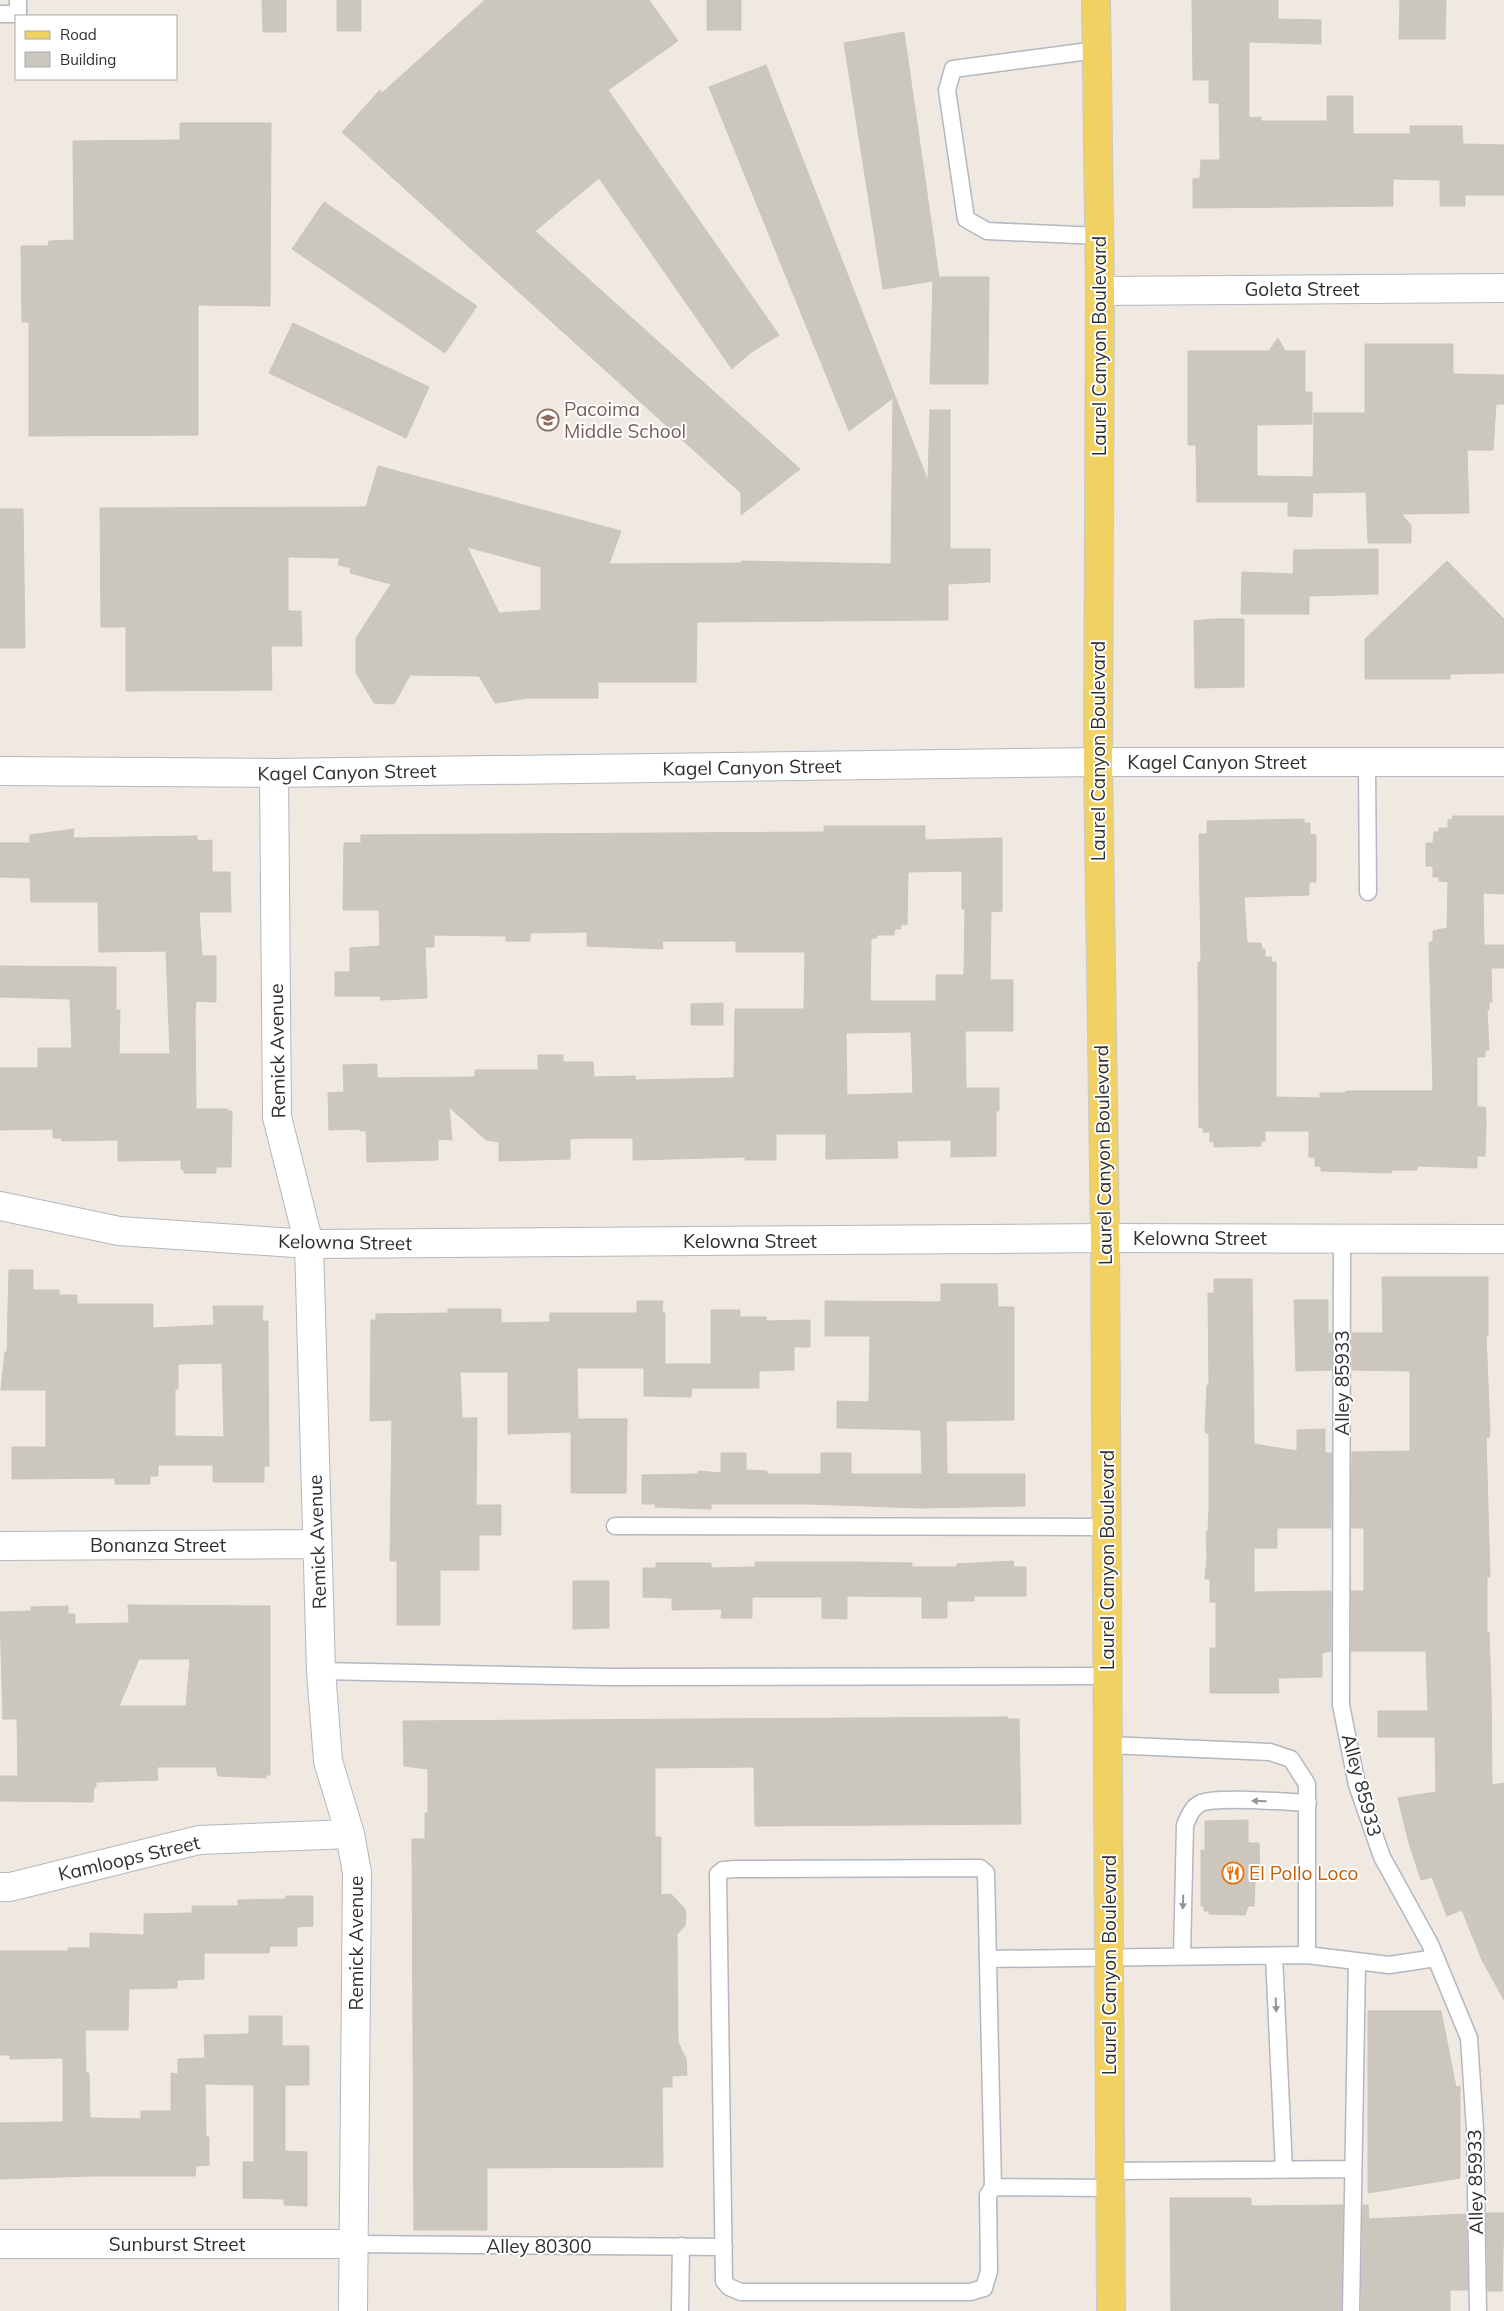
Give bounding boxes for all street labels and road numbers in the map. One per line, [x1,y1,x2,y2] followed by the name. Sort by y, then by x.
[1087,236,1111,456] street label: Laurel Canyon Boulevard
[1244,277,1360,301] street label: Goleta Street
[1086,641,1110,861] street label: Laurel Canyon Boulevard
[1127,750,1307,774] street label: Kagel Canyon Street
[662,753,842,781] street label: Kagel Canyon Street
[257,758,437,786] street label: Kagel Canyon Street
[264,983,290,1119] street label: Remick Avenue
[1089,1045,1117,1265] street label: Laurel Canyon Boulevard
[1133,1226,1267,1250] street label: Kelowna Street
[278,1229,413,1255] street label: Kelowna Street
[683,1229,817,1253] street label: Kelowna Street
[1330,1330,1354,1436] street label: Alley 85933
[1095,1450,1119,1670] street label: Laurel Canyon Boulevard
[303,1474,331,1610] street label: Remick Avenue
[90,1533,226,1557] street label: Bonanza Street
[1337,1731,1387,1839] street label: Alley 85933
[56,1830,203,1886] street label: Kamloops Street
[1097,1855,1121,2075] street label: Laurel Canyon Boulevard
[344,1876,368,2010] street label: Remick Avenue
[1462,2129,1488,2235] street label: Alley 85933
[109,2232,246,2256] street label: Sunburst Street
[486,2234,592,2258] street label: Alley 80300

